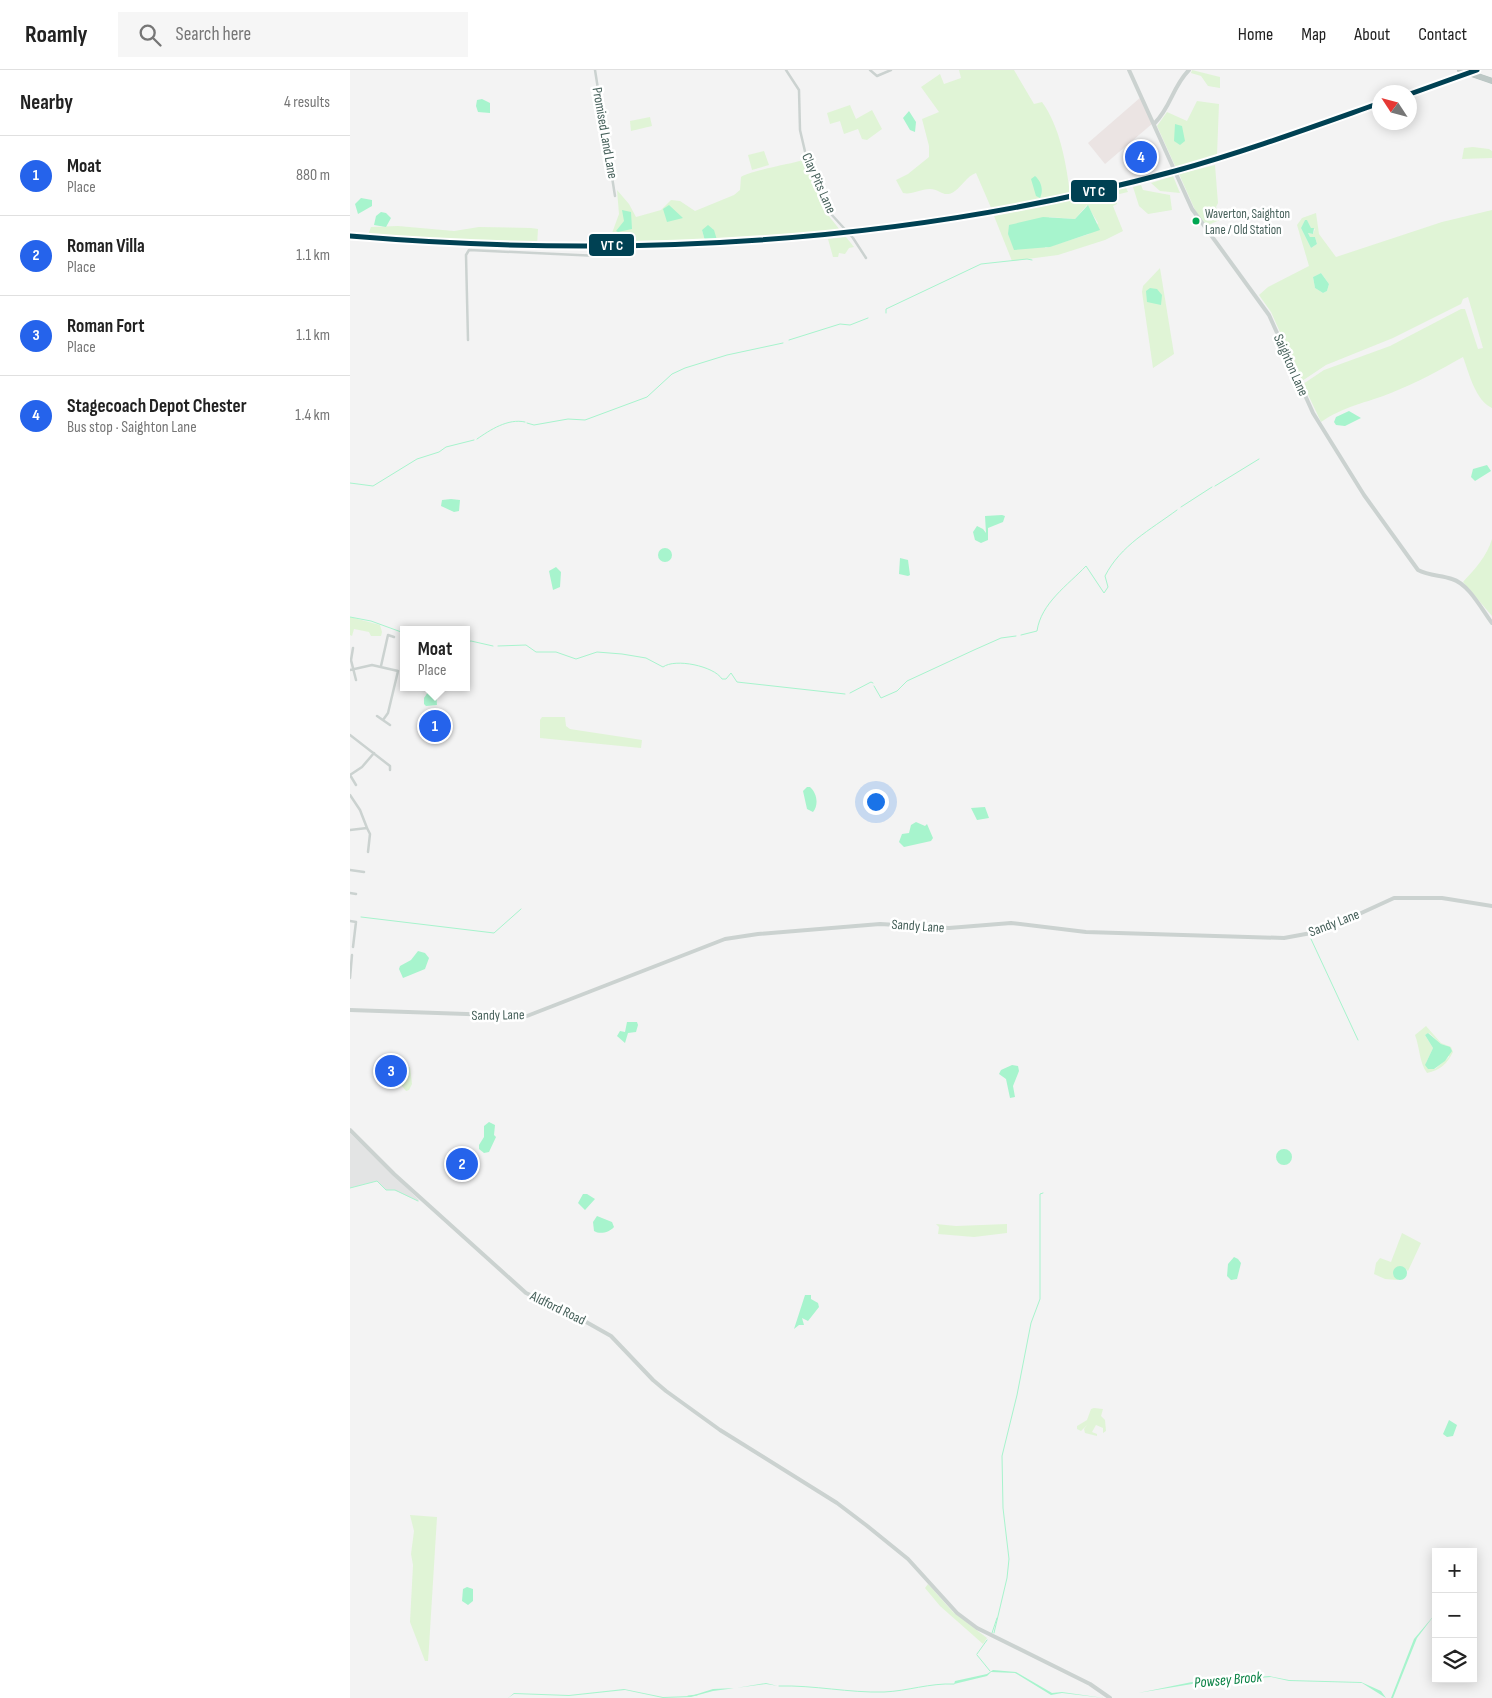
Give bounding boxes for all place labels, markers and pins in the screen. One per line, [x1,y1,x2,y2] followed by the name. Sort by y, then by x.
[1125,138,1157,176] pin: 4
[1205,206,1290,238] place label: Waverton, Saighton Lane / Old Station
[1191,216,1201,226] marker: Waverton, Saighton Lane / Old Station
[419,707,451,745] pin: 1
[375,1052,407,1090] pin: 3
[446,1145,478,1183] pin: 2

